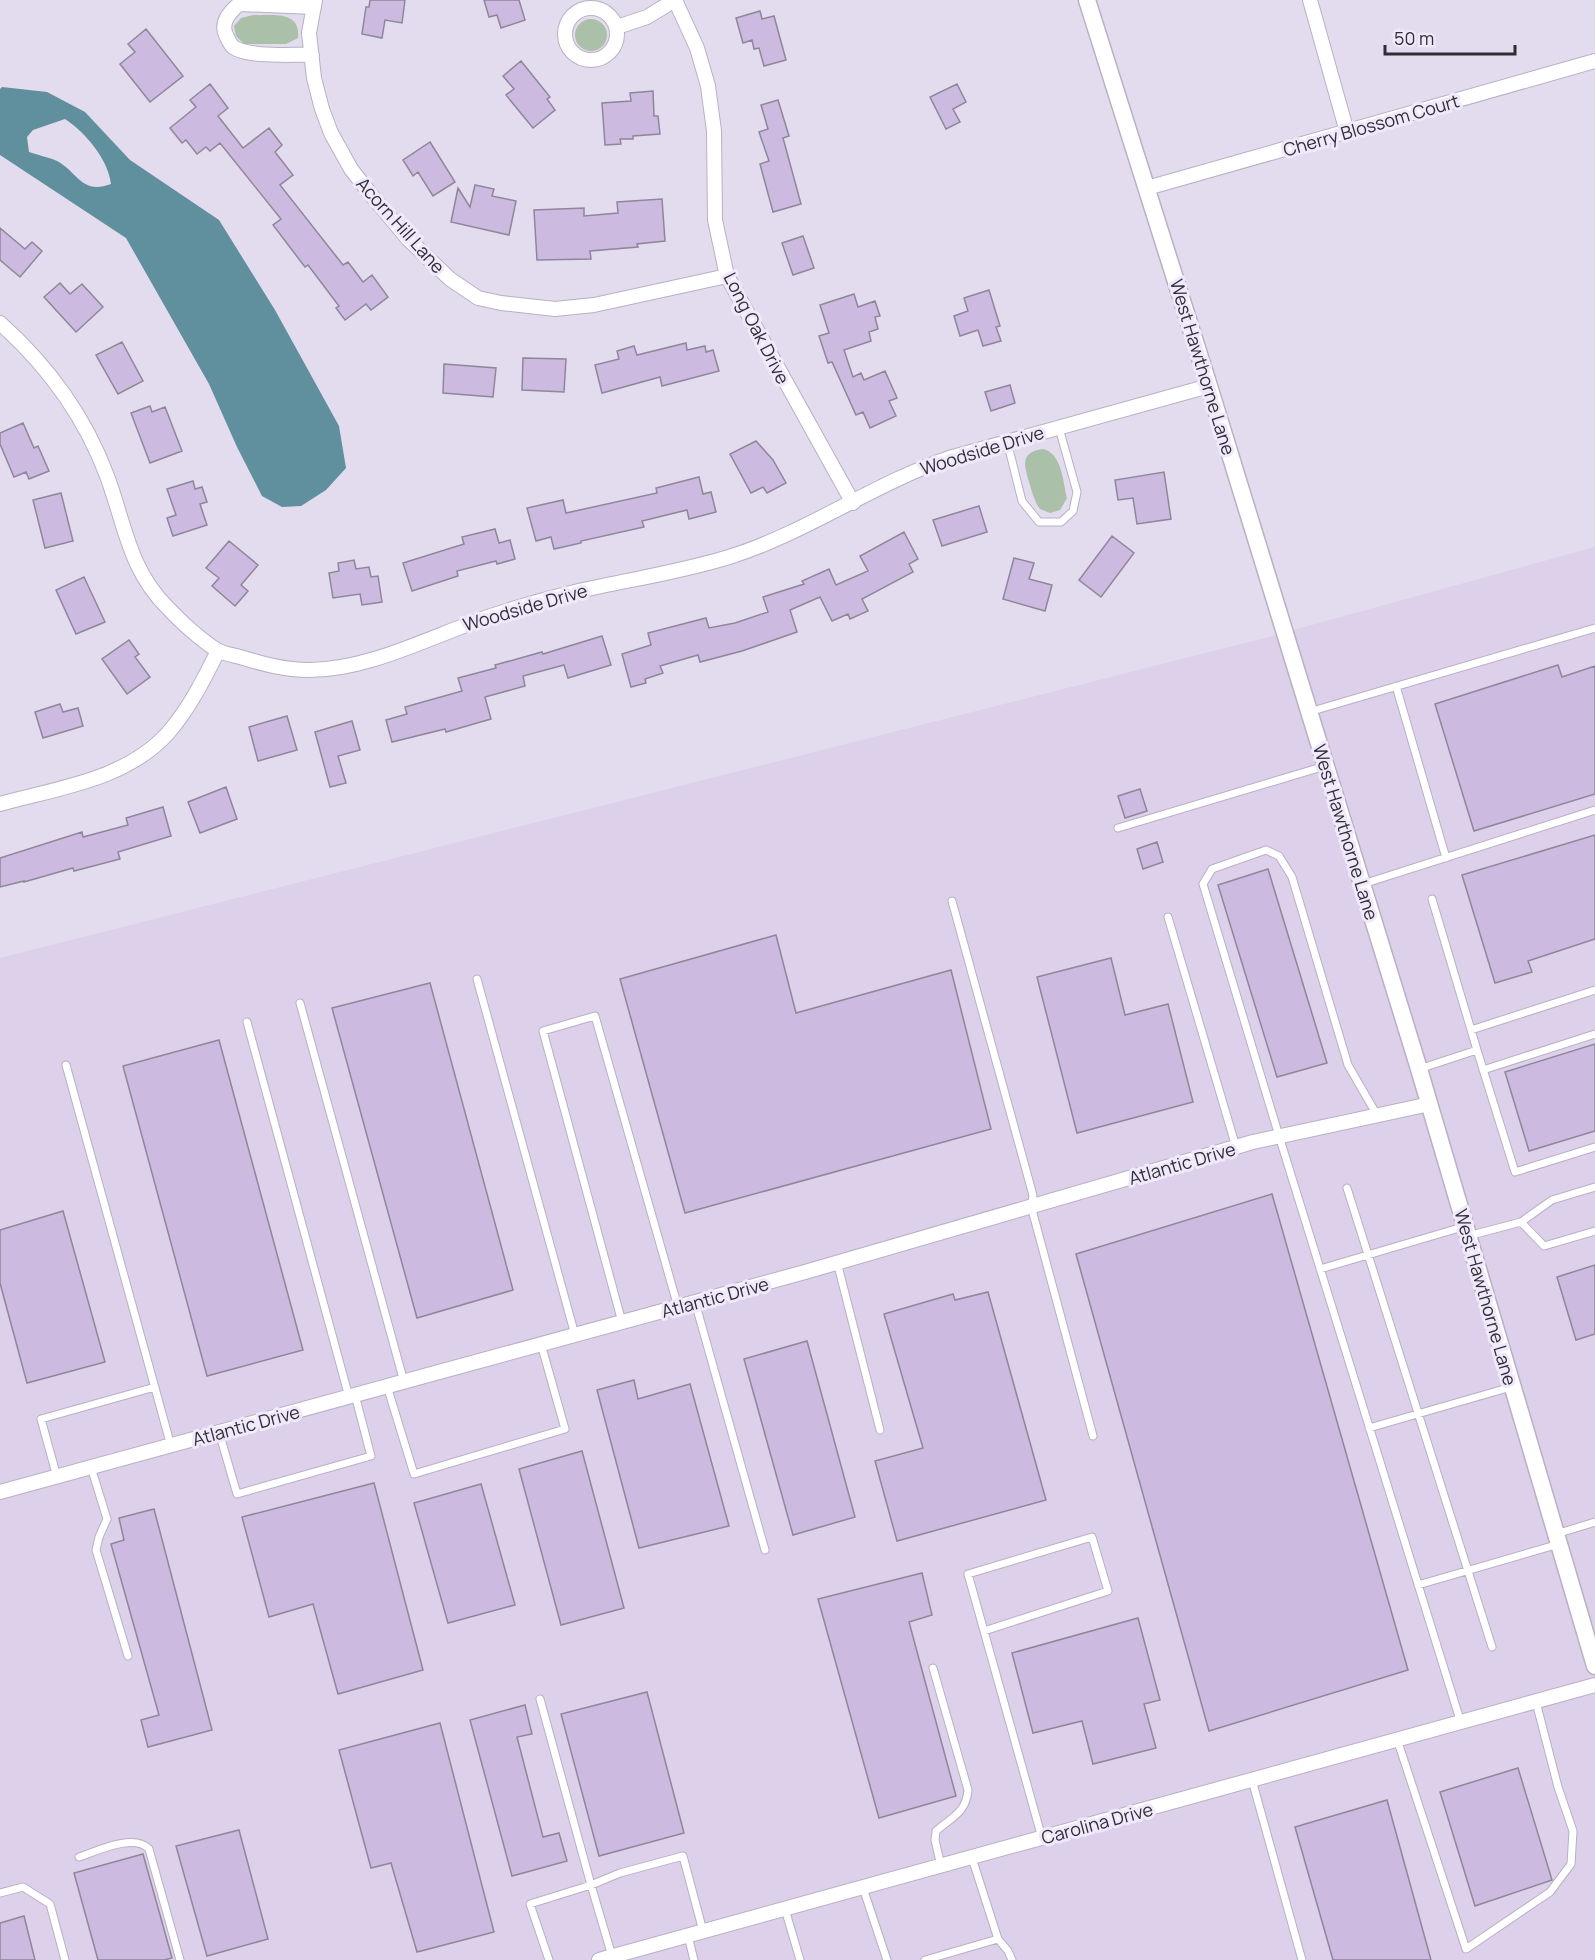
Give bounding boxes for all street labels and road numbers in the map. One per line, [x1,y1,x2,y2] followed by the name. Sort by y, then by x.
[1280,88,1462,162] street label: Cherry Blossom Court
[351,172,451,278] street label: Acorn Hill Lane
[719,268,795,388] street label: Long Oak Drive
[1165,276,1241,458] street label: West Hawthorne Lane
[917,420,1047,480] street label: Woodside Drive
[460,578,590,636] street label: Woodside Drive
[1308,741,1384,923] street label: West Hawthorne Lane
[1126,1136,1238,1190] street label: Atlantic Drive
[1449,1206,1523,1388] street label: West Hawthorne Lane
[659,1271,771,1323] street label: Atlantic Drive
[190,1399,302,1451] street label: Atlantic Drive
[1039,1797,1155,1849] street label: Carolina Drive

